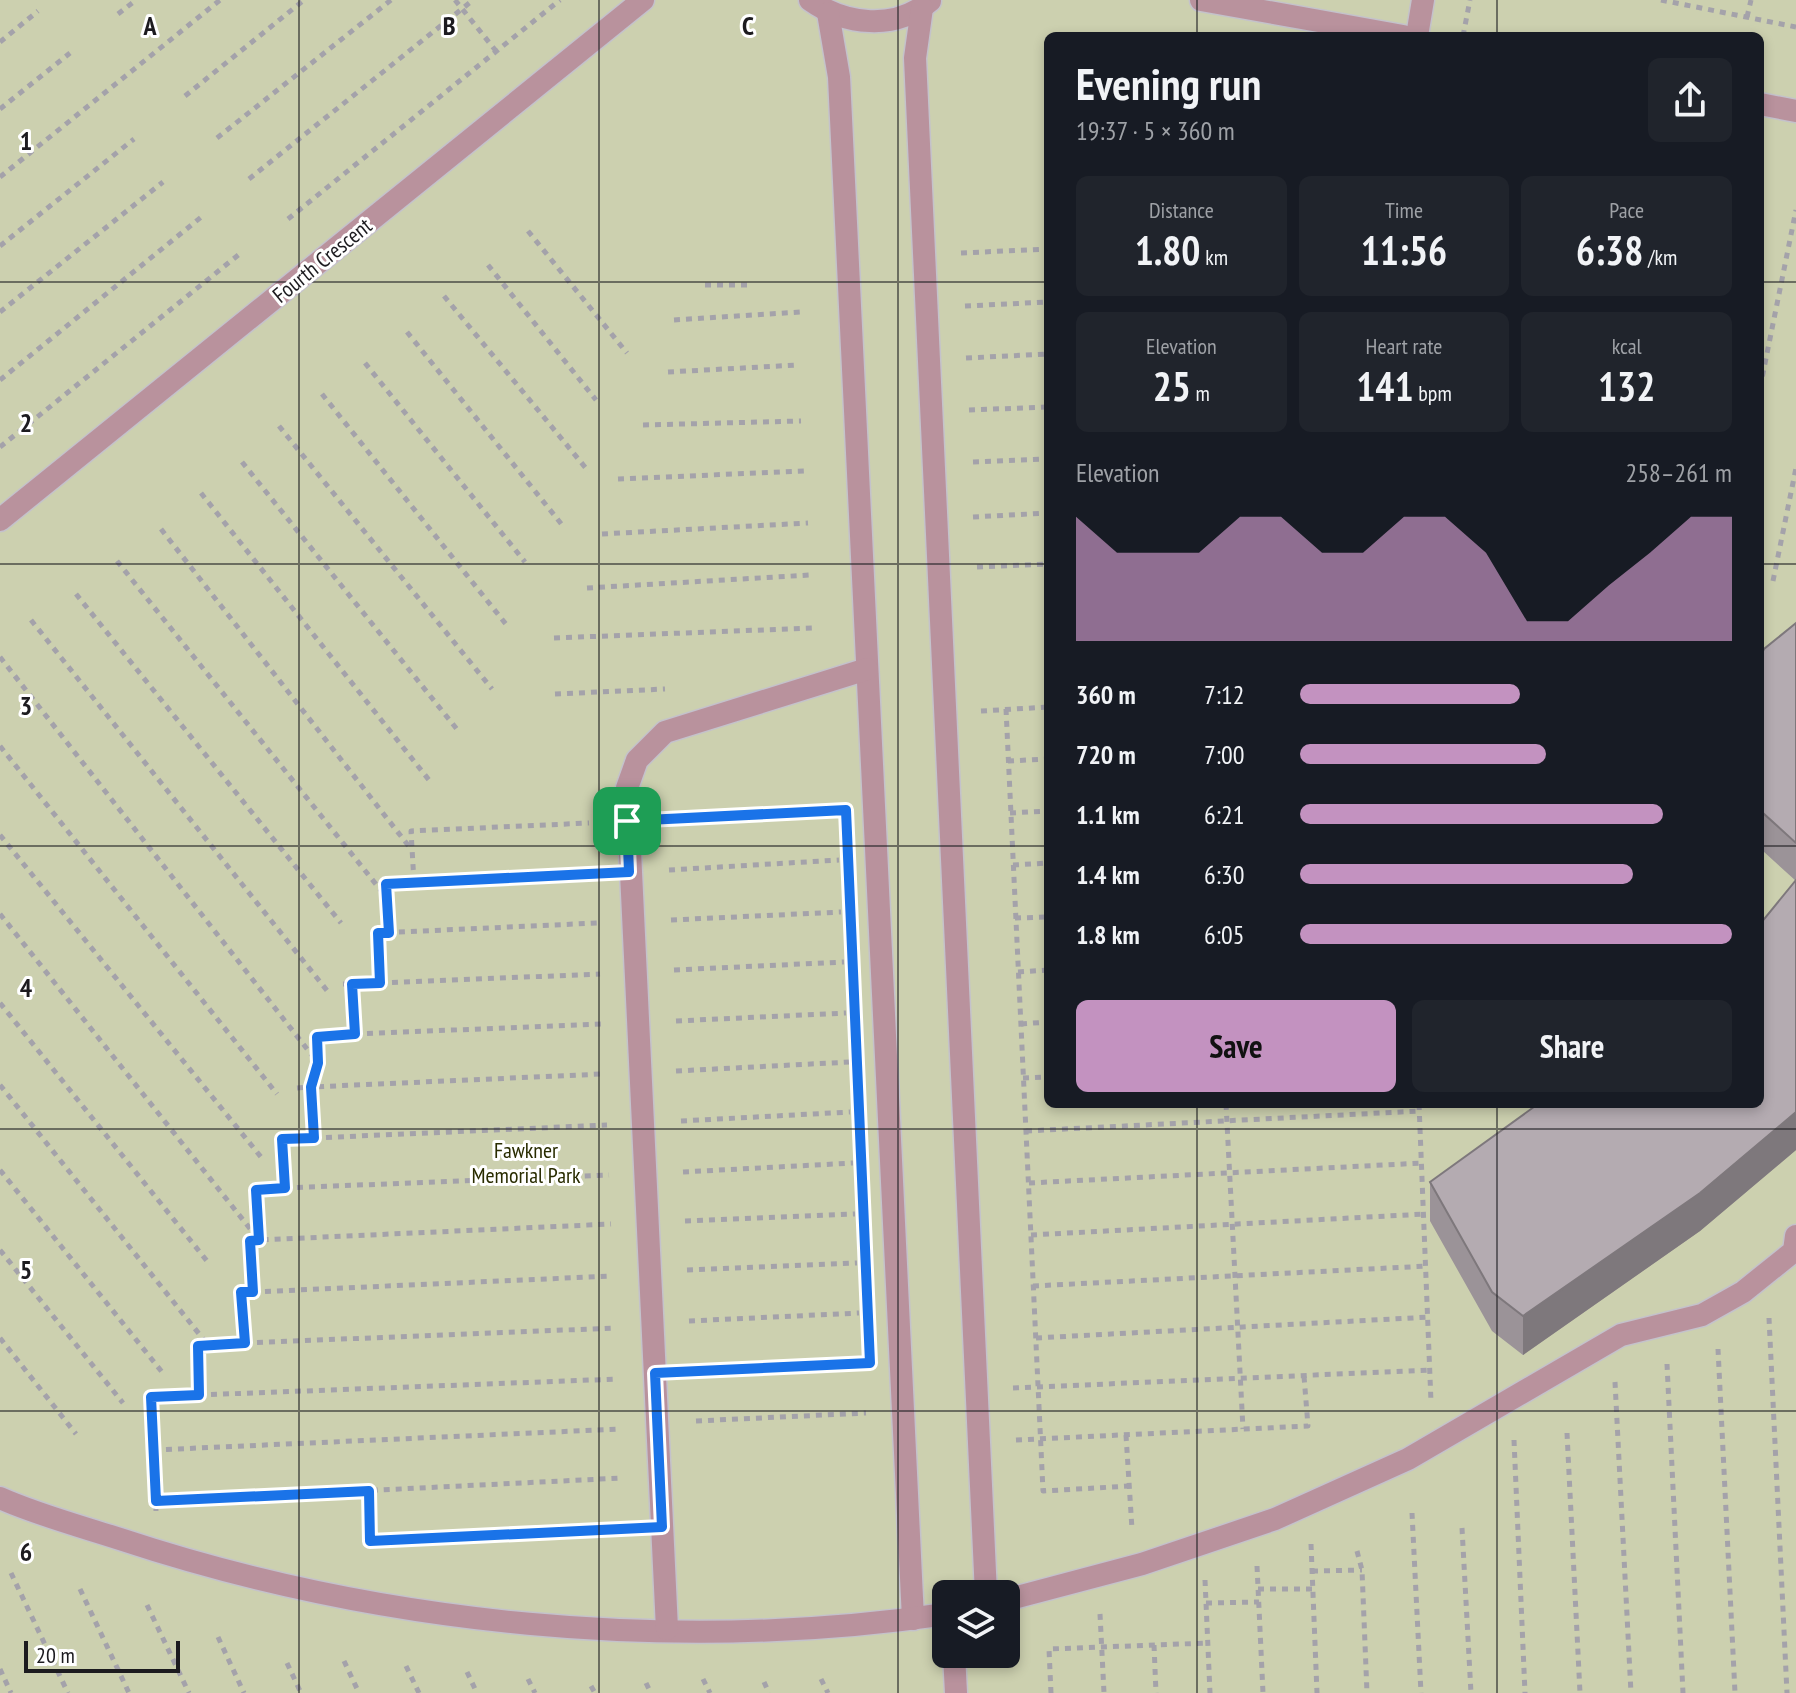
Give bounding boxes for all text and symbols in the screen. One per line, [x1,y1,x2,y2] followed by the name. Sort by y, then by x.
[142,9,157,42] text: A
[443,9,456,42] text: B
[742,9,754,42] text: C
[1076,55,1261,112] text: Evening run
[1648,58,1732,142] button: share
[1076,114,1235,147] text: 19:37 · 5 × 360 m
[20,124,32,157] text: 1
[1149,196,1214,224] text: Distance
[1385,196,1423,224] text: Time
[1609,196,1644,224] text: Pace
[267,211,377,309] street label: Fourth Crescent
[1135,224,1200,276] text: 1.80
[1361,224,1447,276] text: 11:56
[1576,224,1643,276] text: 6:38
[1200,243,1228,271] text: km
[1643,243,1677,271] text: /km
[1146,332,1217,360] text: Elevation
[1366,332,1442,360] text: Heart rate
[1612,332,1642,360] text: kcal
[1153,360,1191,412] text: 25
[1356,360,1414,412] text: 141
[1598,360,1655,412] text: 132
[1191,379,1210,407] text: m
[1414,379,1452,407] text: bpm
[20,406,32,439] text: 2
[1076,456,1159,489] text: Elevation
[1626,456,1732,489] text: 258–261 m
[1076,678,1136,711] text: 360 m
[1204,678,1244,711] text: 7:12
[20,689,32,722] text: 3
[1076,738,1136,771] text: 720 m
[1204,738,1244,771] text: 7:00
[593,787,661,855] pin
[1076,798,1140,831] text: 1.1 km
[1204,798,1244,831] text: 6:21
[605,799,649,843] icon: arrive
[1076,858,1140,891] text: 1.4 km
[1204,858,1244,891] text: 6:30
[1076,918,1140,951] text: 1.8 km
[1204,918,1244,951] text: 6:05
[20,971,33,1004] text: 4
[1076,1000,1396,1092] button: Save
[1412,1000,1732,1092] button: Share
[471,1136,581,1189] park label: Fawkner Memorial Park
[20,1253,32,1286] text: 5
[20,1535,32,1568] text: 6
[932,1580,1020,1668] map controls
[932,1580,1020,1668] button: layers
[24,1637,180,1673] scale bar
[36,1641,75,1669] text: 20 m

